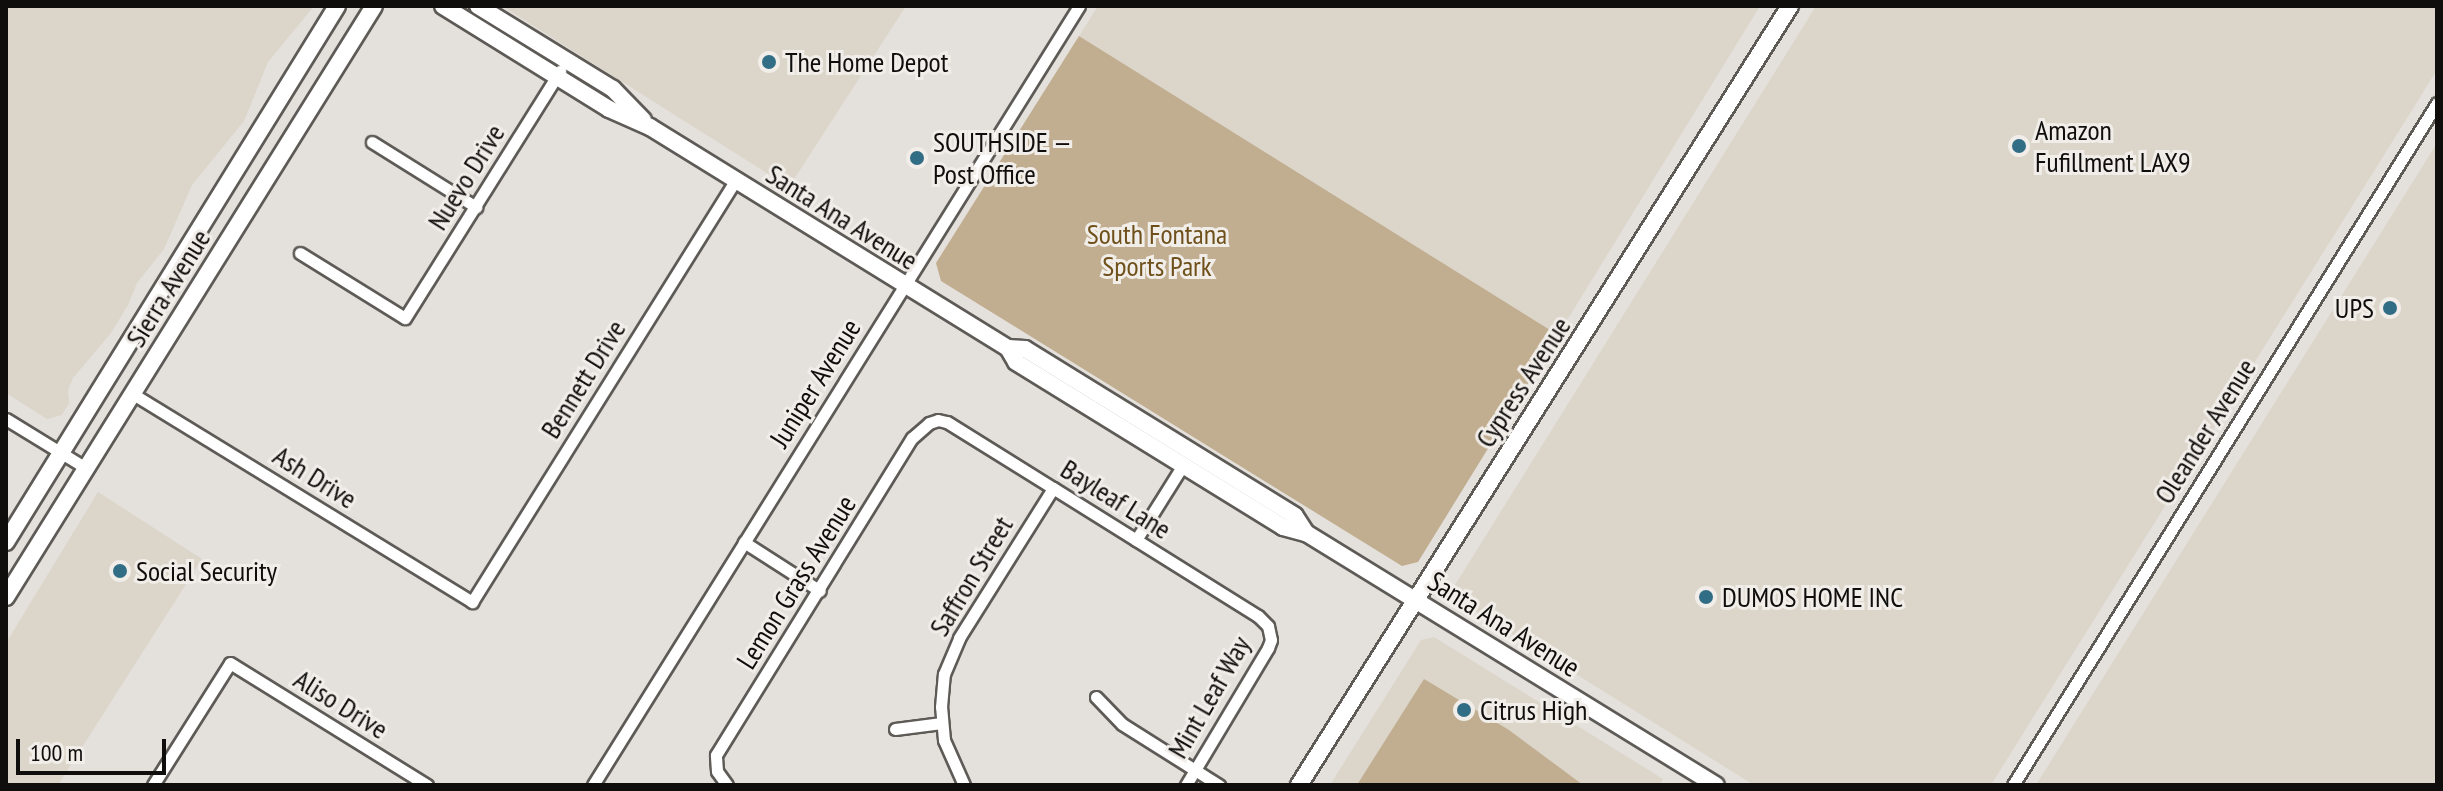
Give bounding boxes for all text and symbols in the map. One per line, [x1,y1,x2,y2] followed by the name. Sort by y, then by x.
[785,45,948,79] place label: The Home Depot
[760,53,778,71] marker: The Home Depot
[2035,113,2191,179] place label: Amazon Fufillment LAX9
[420,118,512,236] street label: Nuevo Drive
[933,125,1072,191] place label: SOUTHSIDE — Post Office
[2010,137,2028,155] marker: Amazon Fufillment LAX9
[908,149,926,167] marker: SOUTHSIDE — Post Office
[759,157,925,277] street label: Santa Ana Avenue
[1087,217,1227,283] park label: South Fontana Sports Park
[119,223,217,353] street label: Sierra Avenue
[2335,291,2374,325] place label: UPS
[2381,299,2399,317] marker: UPS
[1468,310,1578,454] street label: Cypress Avenue
[762,312,868,454] street label: Juniper Avenue
[533,314,633,444] street label: Bennett Drive
[2147,352,2263,510] street label: Oleander Avenue
[267,438,363,516] street label: Ash Drive
[1055,452,1177,546] street label: Bayleaf Lane
[729,489,863,675] street label: Lemon Grass Avenue
[922,510,1020,642] street label: Saffron Street
[136,554,277,588] place label: Social Security
[111,562,129,580] marker: Social Security
[1421,564,1587,684] street label: Santa Ana Avenue
[1722,580,1903,614] place label: DUMOS HOME INC
[1697,588,1715,606] marker: DUMOS HOME INC
[1161,630,1257,764] street label: Mint Leaf Way
[288,662,394,746] street label: Aliso Drive
[1480,693,1587,727] place label: Citrus High
[1455,701,1473,719] marker: Citrus High
[20,723,170,773] scale bar
[30,737,83,768] text: 100 m

